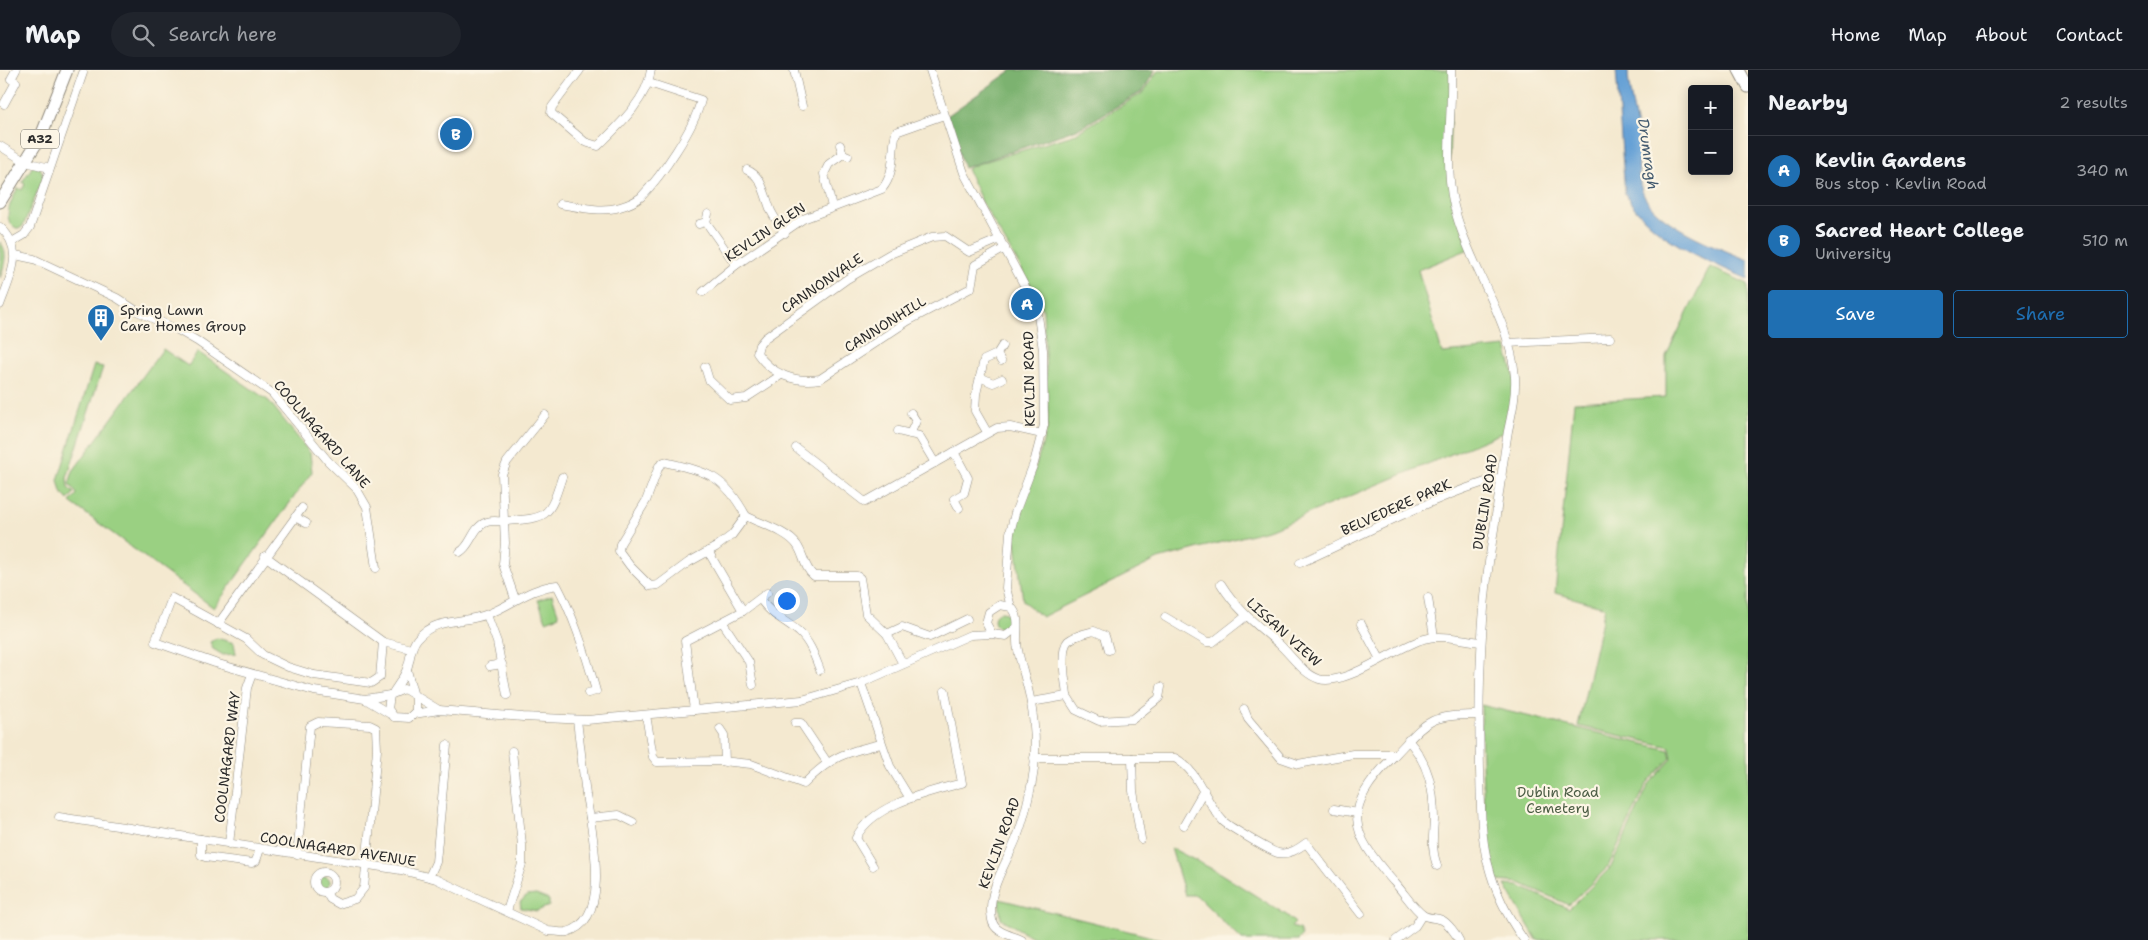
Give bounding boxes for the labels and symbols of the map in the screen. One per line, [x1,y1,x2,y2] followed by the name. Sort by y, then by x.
[440,115,472,153] pin: B
[1633,117,1663,191] water label: Drumragh
[21,130,59,148] road number: A32
[721,198,809,266] street label: KEVLIN GLEN
[778,249,867,317] street label: CANNONVALE
[1011,285,1043,323] pin: A
[841,292,929,356] street label: CANNONHILL
[120,301,246,335] place label: Spring Lawn Care Homes Group
[86,303,116,342] building icon: Spring Lawn Care Homes Group
[1019,331,1039,427] street label: KEVLIN ROAD
[270,376,374,492] street label: COOLNAGARD LANE
[1469,453,1501,551] street label: DUBLIN ROAD
[1338,475,1454,539] street label: BELVEDERE PARK
[774,588,800,614] your location
[1243,594,1325,670] street label: LISSAN VIEW
[210,690,244,824] street label: COOLNAGARD WAY
[1517,783,1599,817] park label: Dublin Road Cemetery
[974,795,1024,891] street label: KEVLIN ROAD
[259,828,417,870] street label: COOLNAGARD AVENUE

